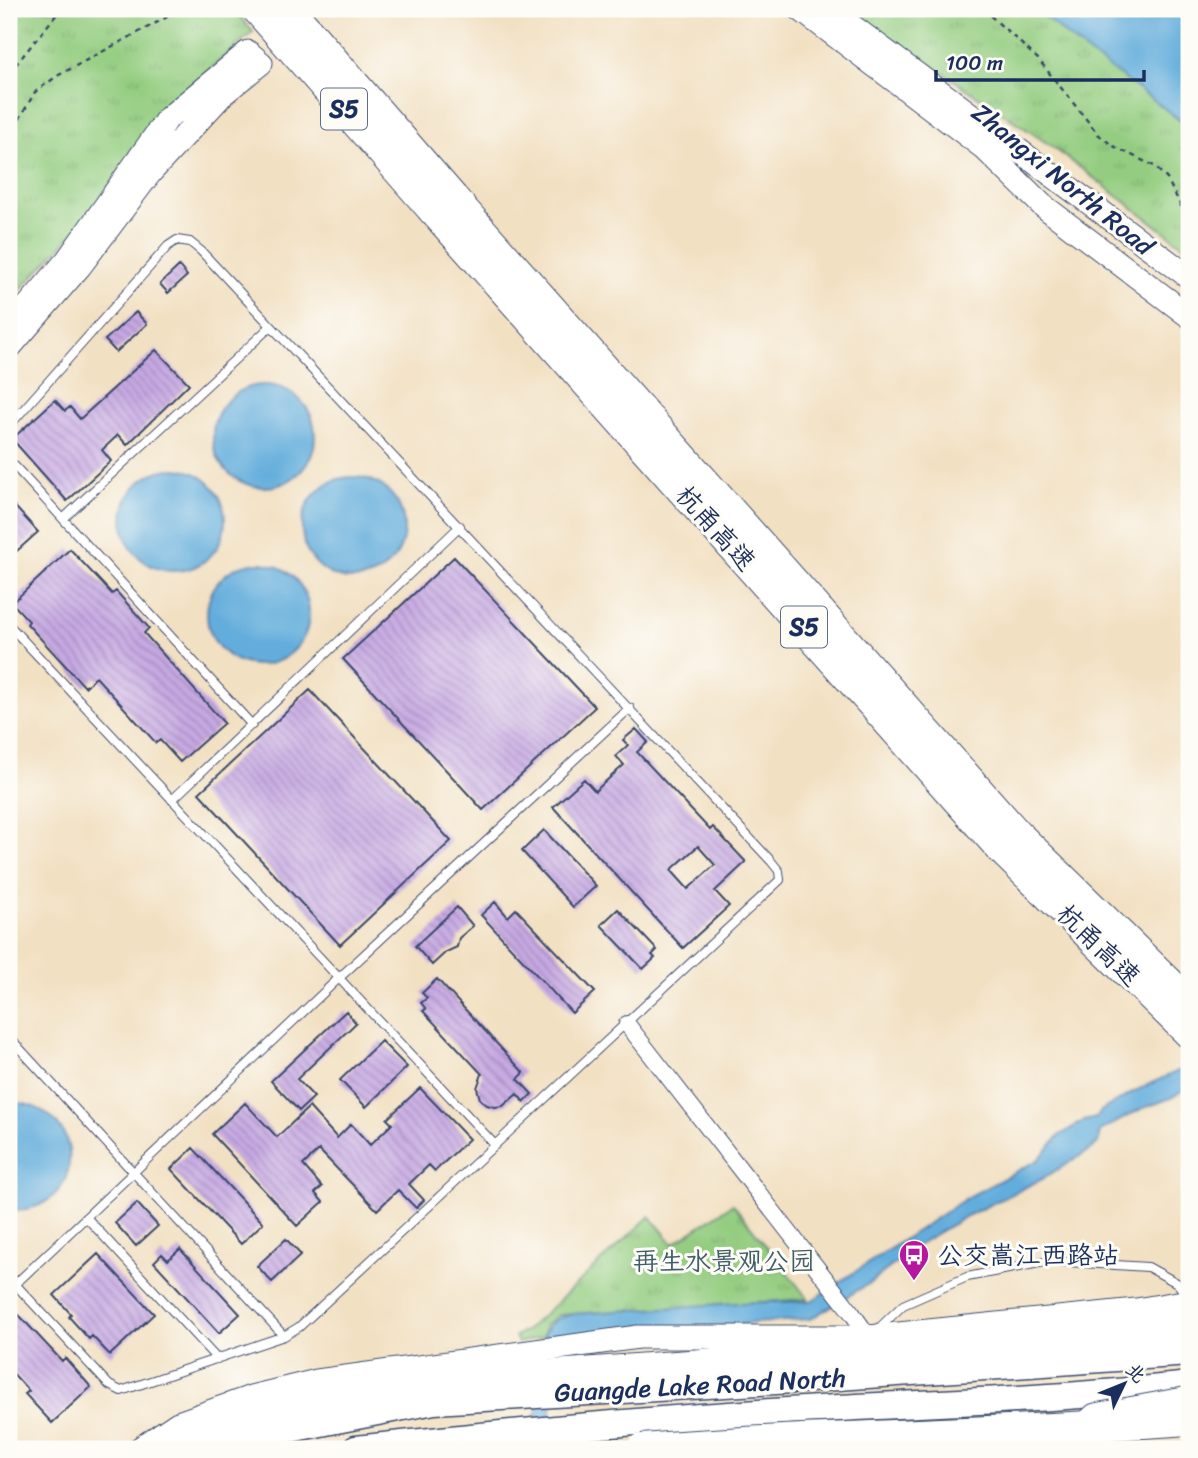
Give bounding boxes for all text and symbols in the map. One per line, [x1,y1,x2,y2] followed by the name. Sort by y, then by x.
[936,38,1144,82] scale bar
[946,44,1003,82] text: 100 m
[321,88,367,130] road number: S5
[961,90,1167,269] street label: Zhangxi North Road
[664,474,768,582] street label: 杭甬高速
[781,606,827,648] road number: S5
[1046,892,1152,998] street label: 杭甬高速
[937,1232,1119,1278] place label: 公交嵩江西路站
[633,1238,815,1284] park label: 再生水景观公园
[897,1238,931,1282] bus stop icon: 公交嵩江西路站
[1090,1350,1160,1420] north arrow
[553,1354,847,1416] street label: Guangde Lake Road North
[1118,1355,1155,1391] text: 北

